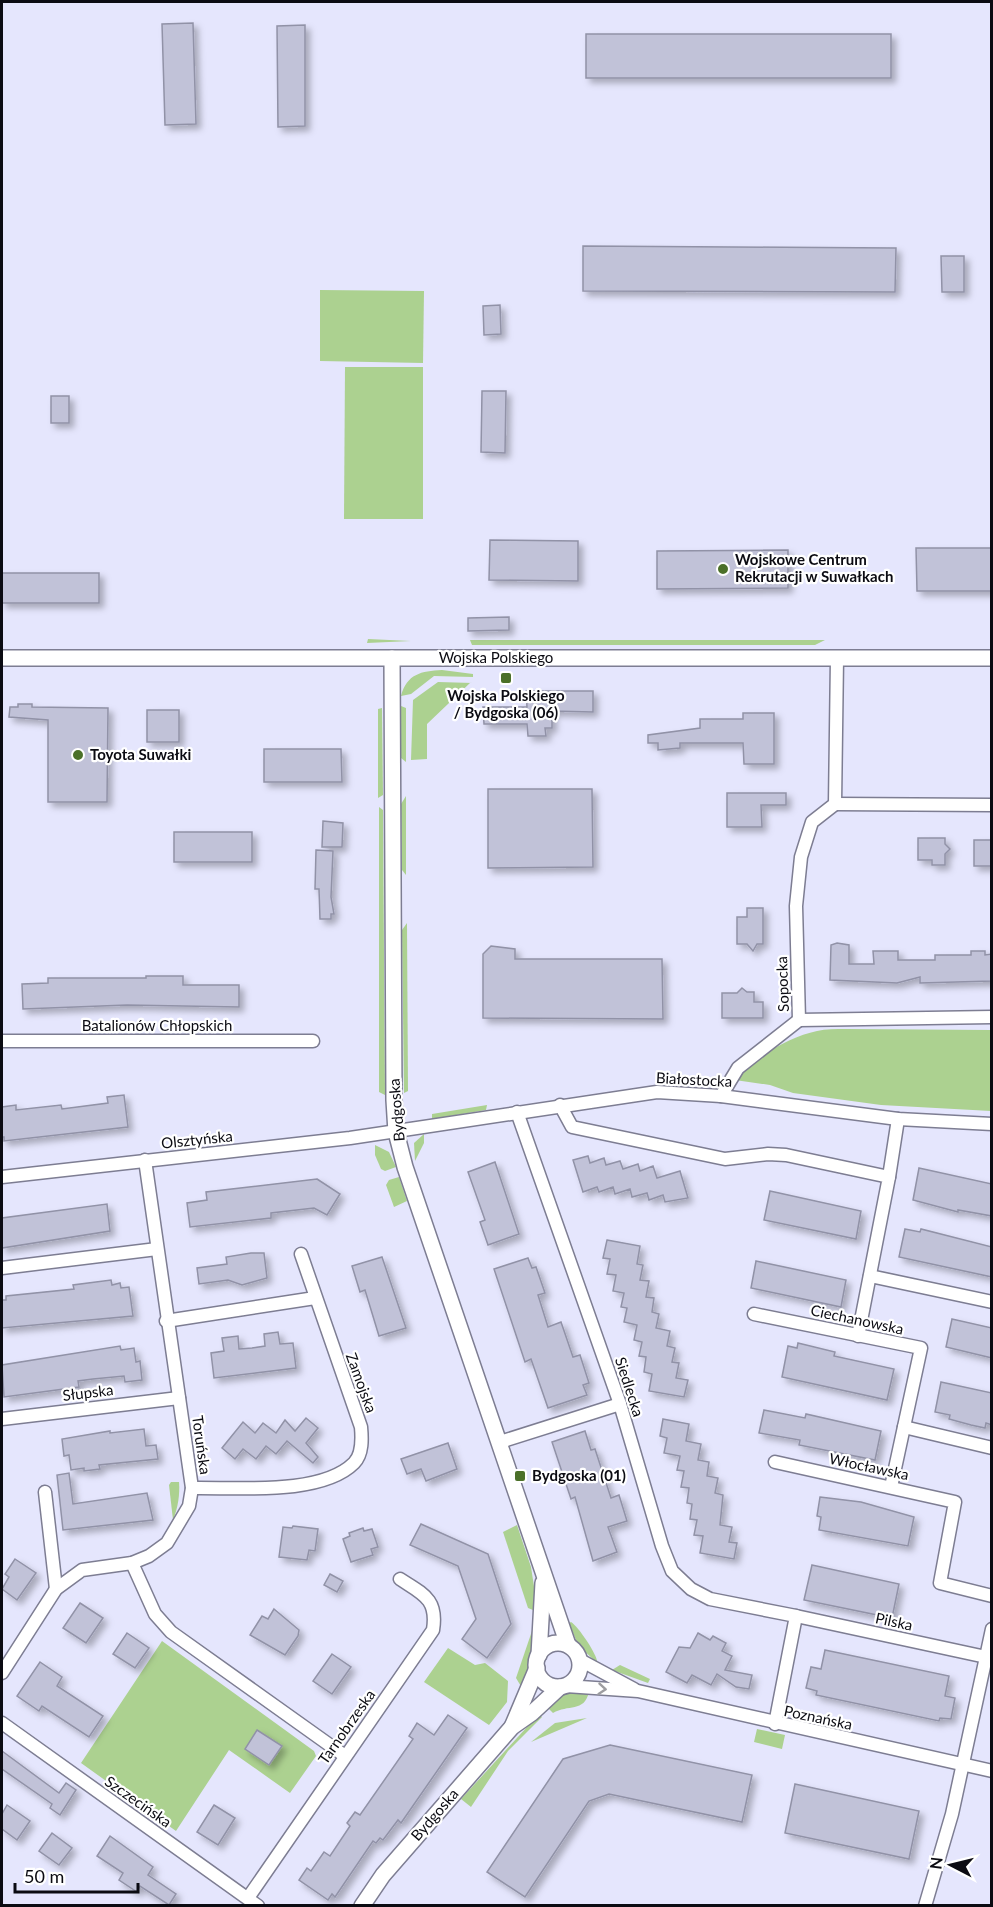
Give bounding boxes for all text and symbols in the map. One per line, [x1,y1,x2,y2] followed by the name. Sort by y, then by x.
[735,550,893,585] place label: Wojskowe Centrum Rekrutacji w Suwałkach
[716,562,730,576] marker: Wojskowe Centrum Rekrutacji w Suwałkach
[439,648,553,666] street label: Wojska Polskiego
[499,671,513,685] marker: Wojska Polskiego / Bydgoska (06)
[447,686,565,721] place label: Wojska Polskiego / Bydgoska (06)
[90,745,192,763] place label: Toyota Suwałki
[71,748,85,762] marker: Toyota Suwałki
[772,956,792,1012] street label: Sopocka
[82,1016,232,1034] street label: Batalionów Chłopskich
[655,1068,733,1090] street label: Białostocka
[384,1078,408,1142] street label: Bydgoska
[160,1126,234,1152] street label: Olsztyńska
[809,1300,905,1338] street label: Ciechanowska
[343,1350,381,1415] street label: Zamojska
[612,1355,648,1419] street label: Siedlecka
[61,1380,114,1404] street label: Słupska
[189,1414,215,1475] street label: Toruńska
[828,1449,911,1483] street label: Włocławska
[532,1466,626,1484] place label: Bydgoska (01)
[513,1469,527,1483] marker: Bydgoska (01)
[874,1608,915,1634] street label: Pilska
[598,1682,607,1695] one-way arrow
[314,1686,378,1767] street label: Tarnobrzeska
[782,1701,854,1733] street label: Poznańska
[102,1772,175,1831] street label: Szczecińska
[407,1785,462,1844] street label: Bydgoska
[921,1835,981,1895] north arrow
[15,1856,138,1894] scale bar
[925,1856,946,1870] text: N
[24,1865,64,1887] text: 50 m

